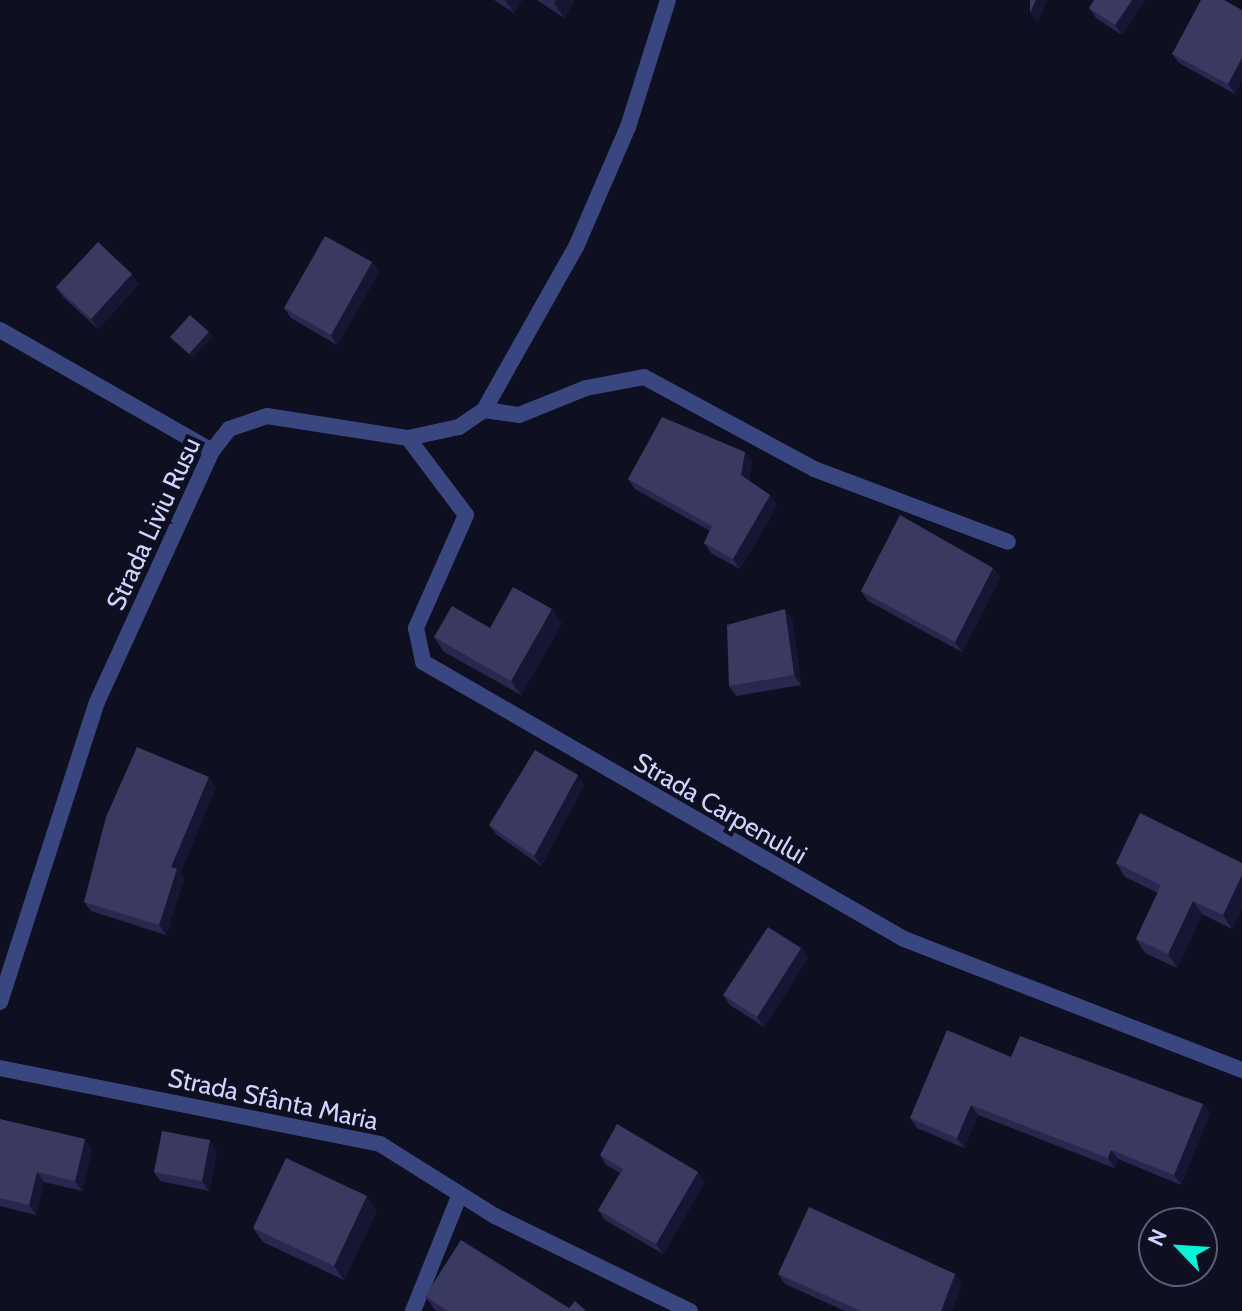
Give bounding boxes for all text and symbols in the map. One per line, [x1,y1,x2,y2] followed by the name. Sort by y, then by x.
[100,433,208,615] street label: Strada Liviu Rusu
[628,747,812,871] street label: Strada Carpenului
[165,1063,381,1137] street label: Strada Sfânta Maria
[1138,1207,1218,1287] north arrow
[1142,1225,1173,1250] text: N

